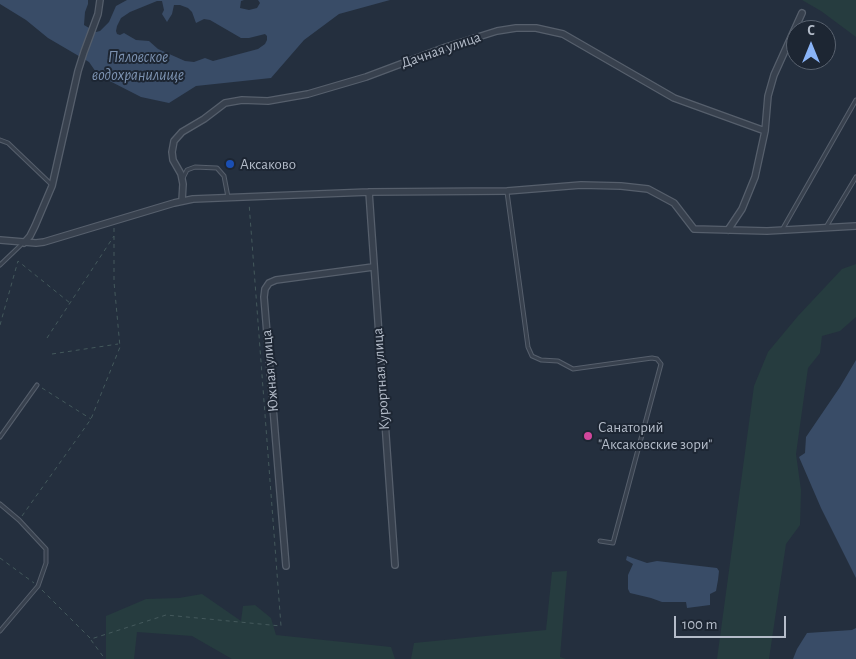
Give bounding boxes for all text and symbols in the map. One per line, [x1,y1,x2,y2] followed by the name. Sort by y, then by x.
[786,20,836,70] north arrow
[807,24,815,38] text: С
[399,28,483,72] street label: Дачная улица
[92,47,184,85] water label: Пяловское водохранилище
[240,155,296,173] place label: Аксаково
[224,158,236,170] marker: Аксаково
[368,327,394,431] street label: Курортная улица
[257,329,283,413] street label: Южная улица
[598,418,713,453] place label: Санаторий "Аксаковские зори"
[582,430,594,442] marker: Санаторий "Аксаковские зори"
[676,606,788,638] scale bar
[682,617,717,632] text: 100 m

